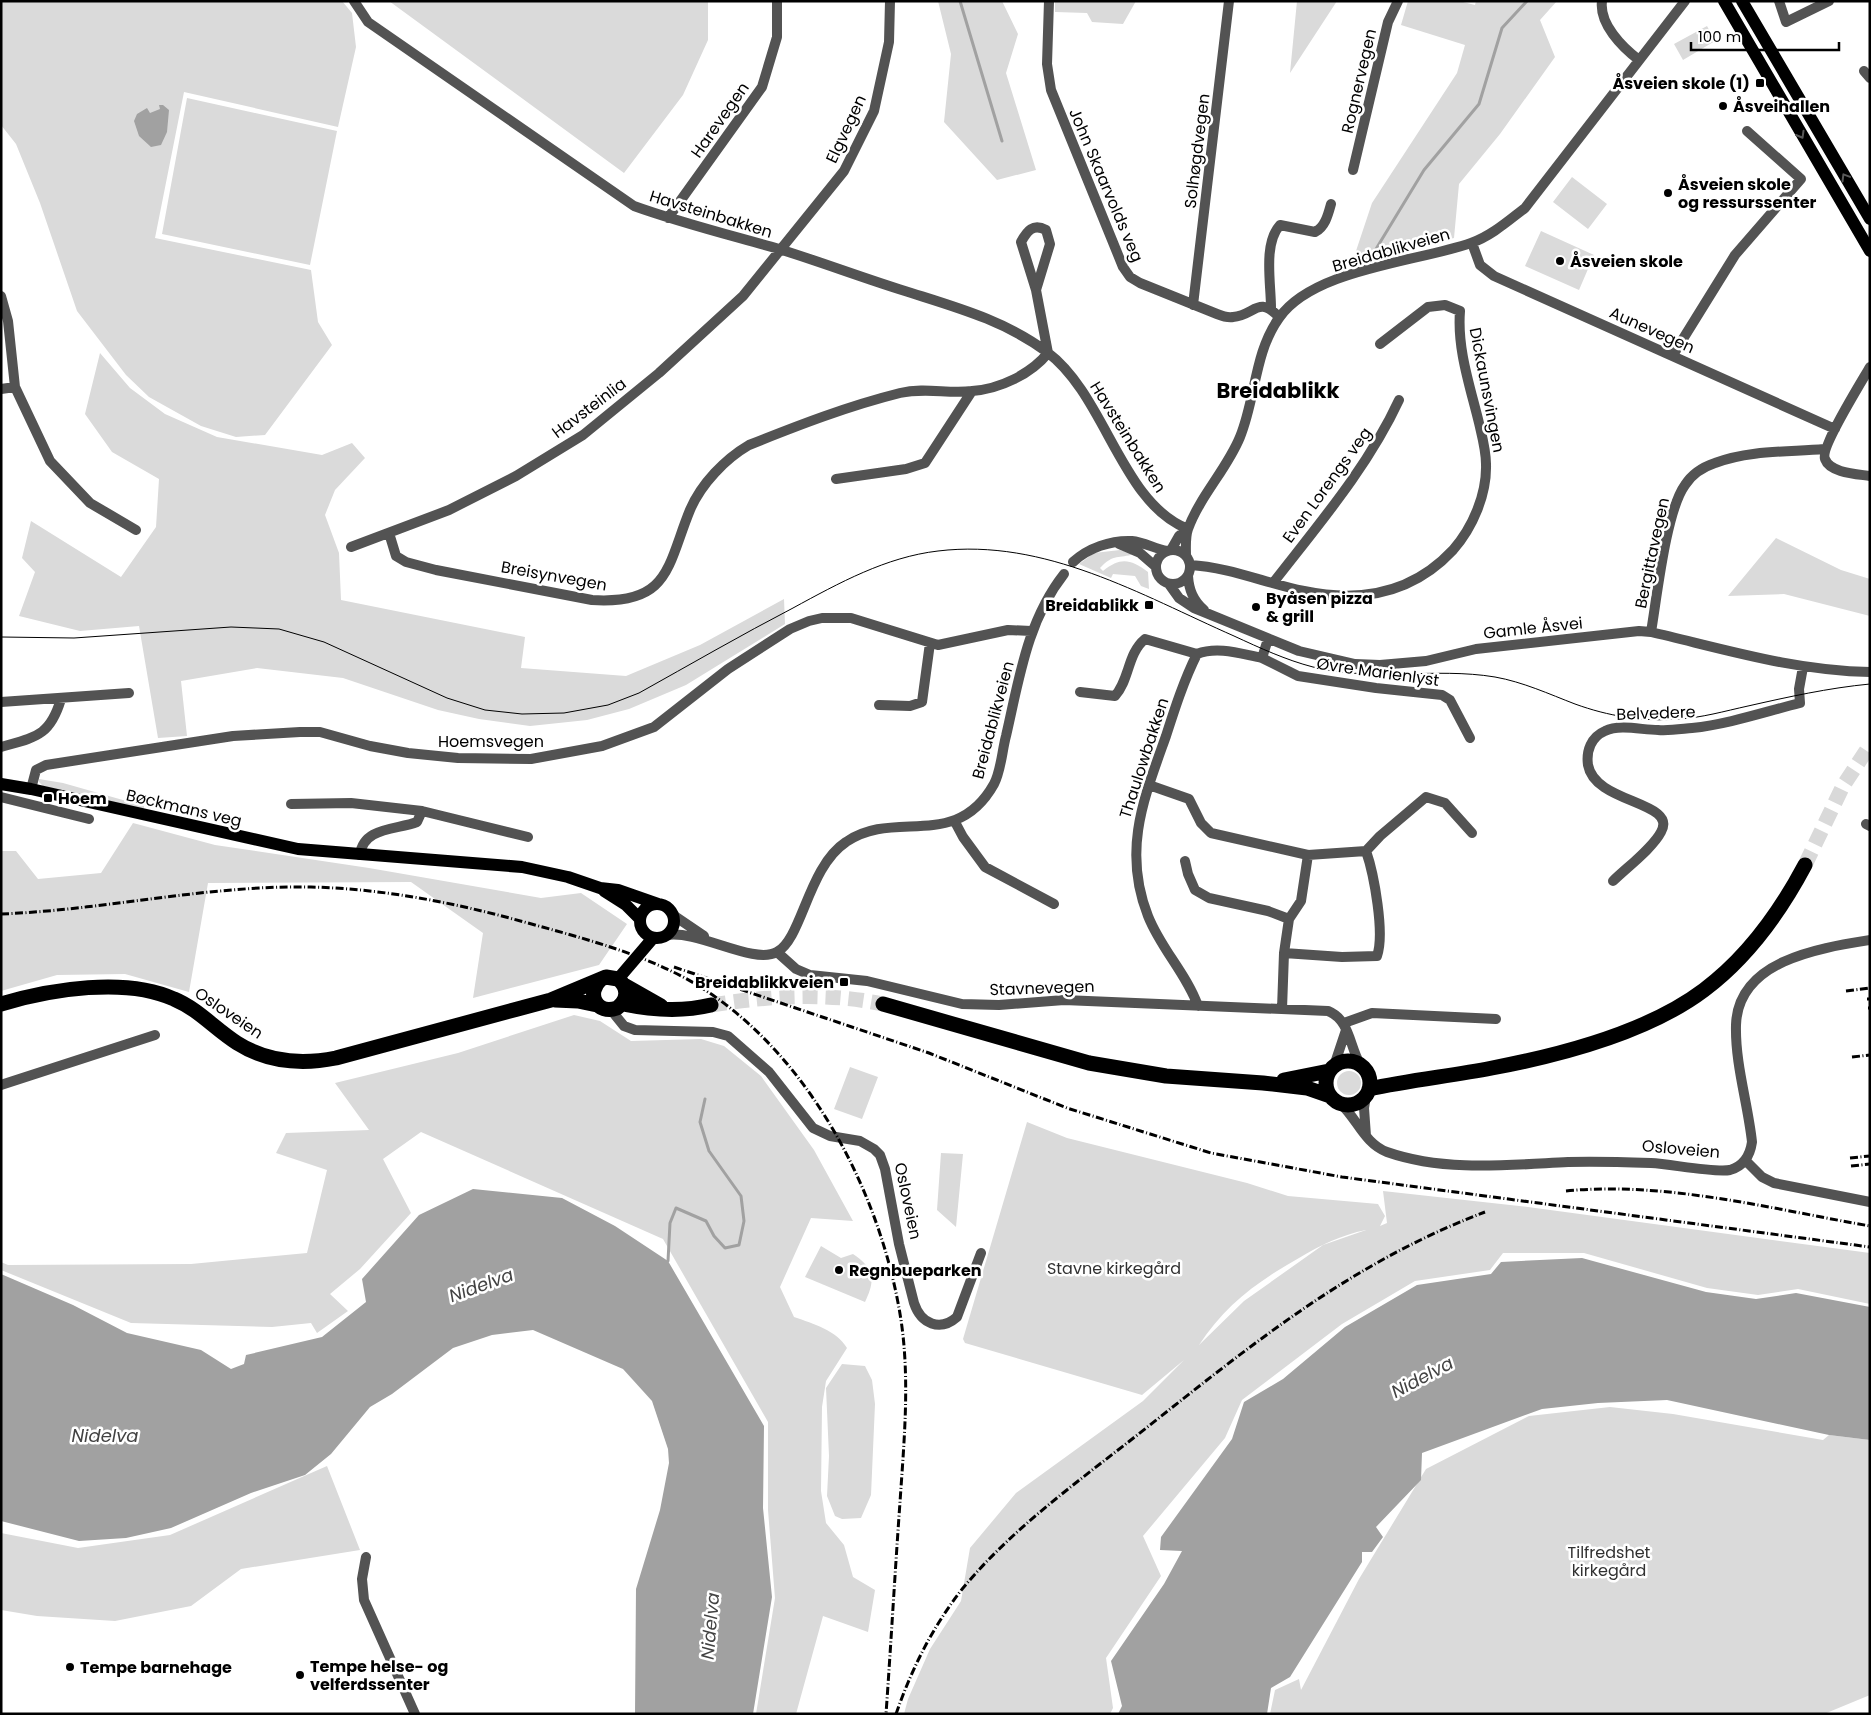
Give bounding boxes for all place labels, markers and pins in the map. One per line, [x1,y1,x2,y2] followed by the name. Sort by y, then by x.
[1612,72,1750,95] place label: Åsveien skole (1)
[1754,77,1766,89] marker: Åsveien skole (1)
[1733,95,1830,118] place label: Åsveihallen
[1717,100,1729,112] marker: Åsveihallen
[1678,173,1816,214] place label: Åsveien skole og ressurssenter
[1662,187,1674,199] marker: Åsveien skole og ressurssenter
[1570,250,1683,273] place label: Åsveien skole
[1554,255,1566,267] marker: Åsveien skole
[1266,587,1373,628] place label: Byåsen pizza & grill
[1045,594,1139,617] place label: Breidablikk
[1143,599,1155,611] marker: Breidablikk
[1250,601,1262,613] marker: Byåsen pizza & grill
[58,787,107,810] place label: Hoem
[42,792,54,804] marker: Hoem
[695,971,834,994] place label: Breidablikkveien
[838,976,850,988] marker: Breidablikkveien
[849,1259,982,1282] place label: Regnbueparken
[833,1264,845,1276] marker: Regnbueparken
[310,1655,448,1696] place label: Tempe helse- og velferdssenter
[80,1656,232,1679] place label: Tempe barnehage
[64,1661,76,1673] marker: Tempe barnehage
[294,1669,306,1681] marker: Tempe helse- og velferdssenter

